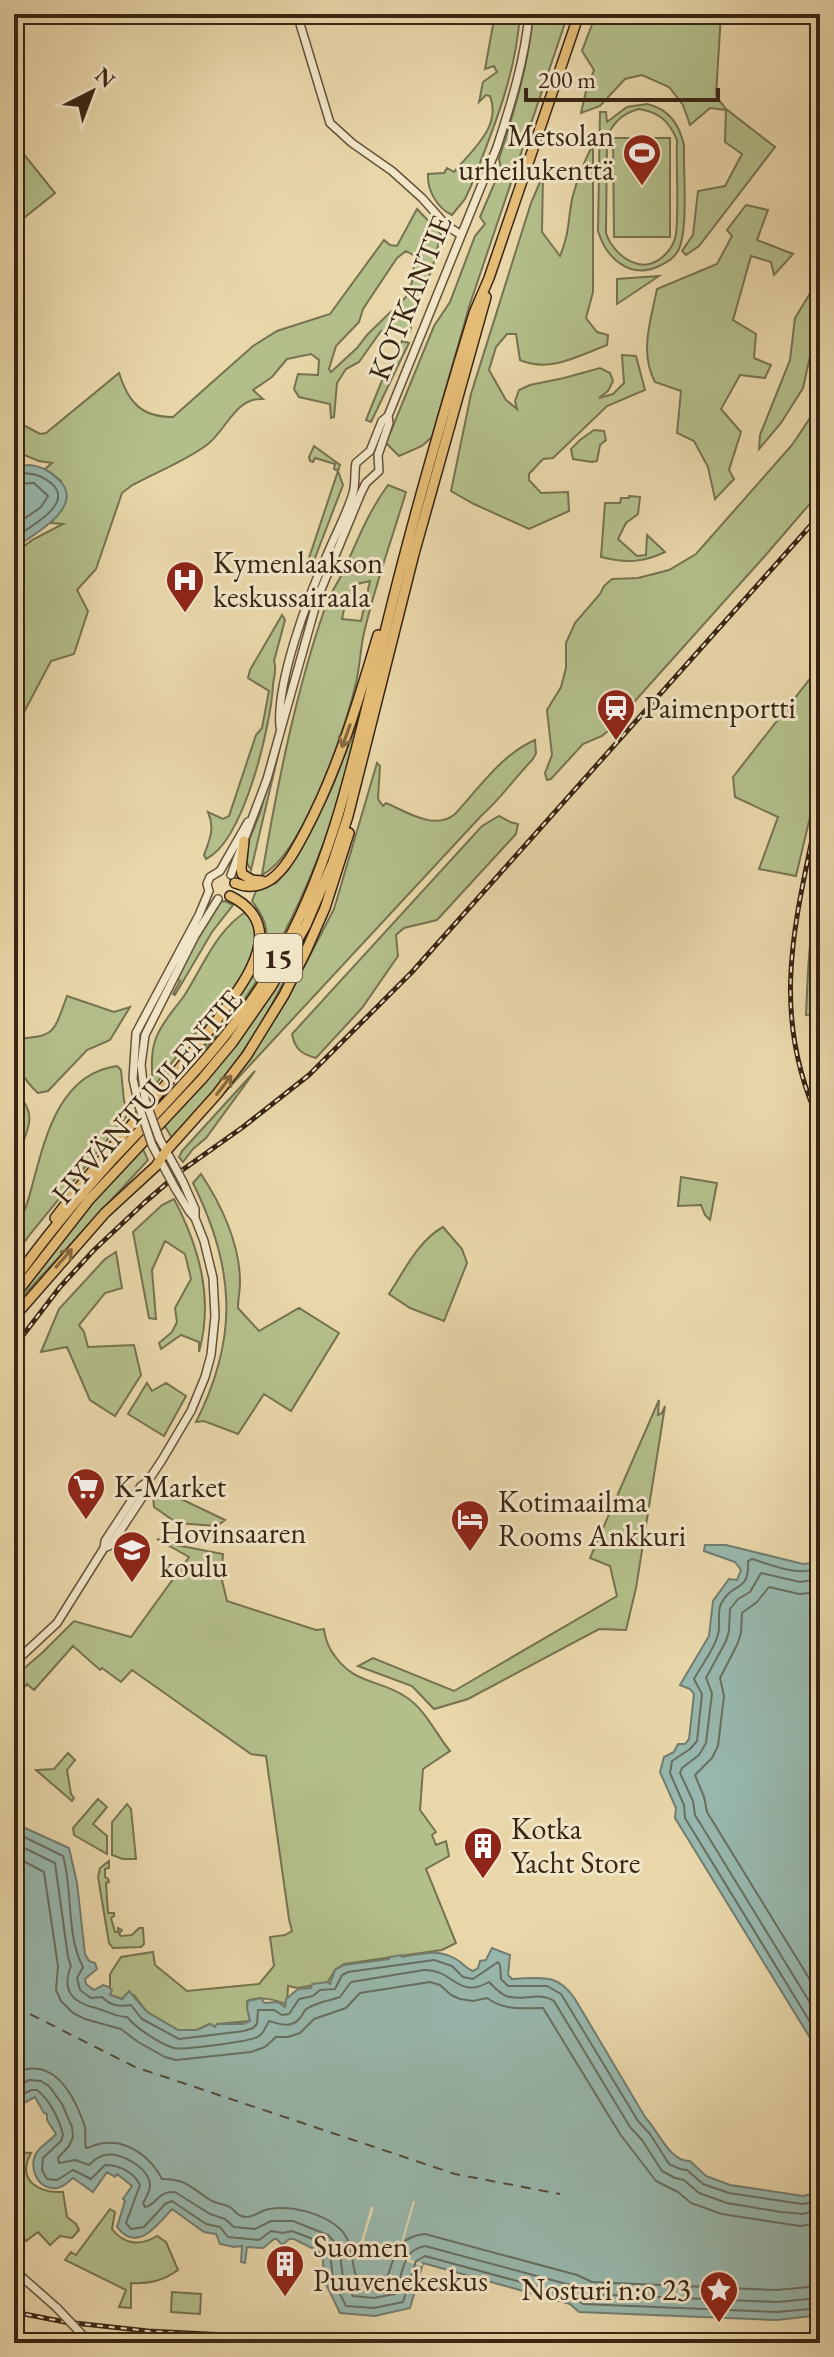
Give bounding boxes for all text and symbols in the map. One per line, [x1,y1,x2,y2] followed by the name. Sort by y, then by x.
[52,52,132,132] north arrow
[526,52,718,102] scale bar
[89,61,122,94] text: N
[538,64,596,95] text: 200 m
[458,116,614,189] place label: Metsolan urheilukenttä
[621,132,663,187] sports icon: Metsolan urheilukenttä
[359,209,460,386] street label: KOTKANTIE
[213,543,383,616] place label: Kymenlaakson keskussairaala
[164,559,206,614] hospital icon: Kymenlaakson keskussairaala
[595,687,637,742] station icon: Paimenportti
[644,688,796,727] place label: Paimenportti
[338,723,353,748] one-way arrow
[254,934,302,982] road number: 15
[43,981,251,1212] street label: HYVÄNTUULENTIE
[215,1075,233,1096] one-way arrow
[55,1248,73,1268] one-way arrow
[65,1466,107,1521] supermarket icon: K-Market
[114,1467,227,1506] place label: K-Market
[498,1482,686,1555] place label: Kotimaailma Rooms Ankkuri
[449,1498,491,1553] hotel icon: Kotimaailma Rooms Ankkuri
[160,1513,306,1586] place label: Hovinsaaren koulu
[111,1529,153,1584] school or university icon: Hovinsaaren koulu
[511,1809,640,1882] place label: Kotka Yacht Store
[462,1825,504,1880] building icon: Kotka Yacht Store
[313,2227,488,2300] place label: Suomen Puuvenekeskus
[264,2243,306,2298] building icon: Suomen Puuvenekeskus
[698,2269,740,2324] place icon: Nosturi n:o 23
[521,2270,691,2309] place label: Nosturi n:o 23

